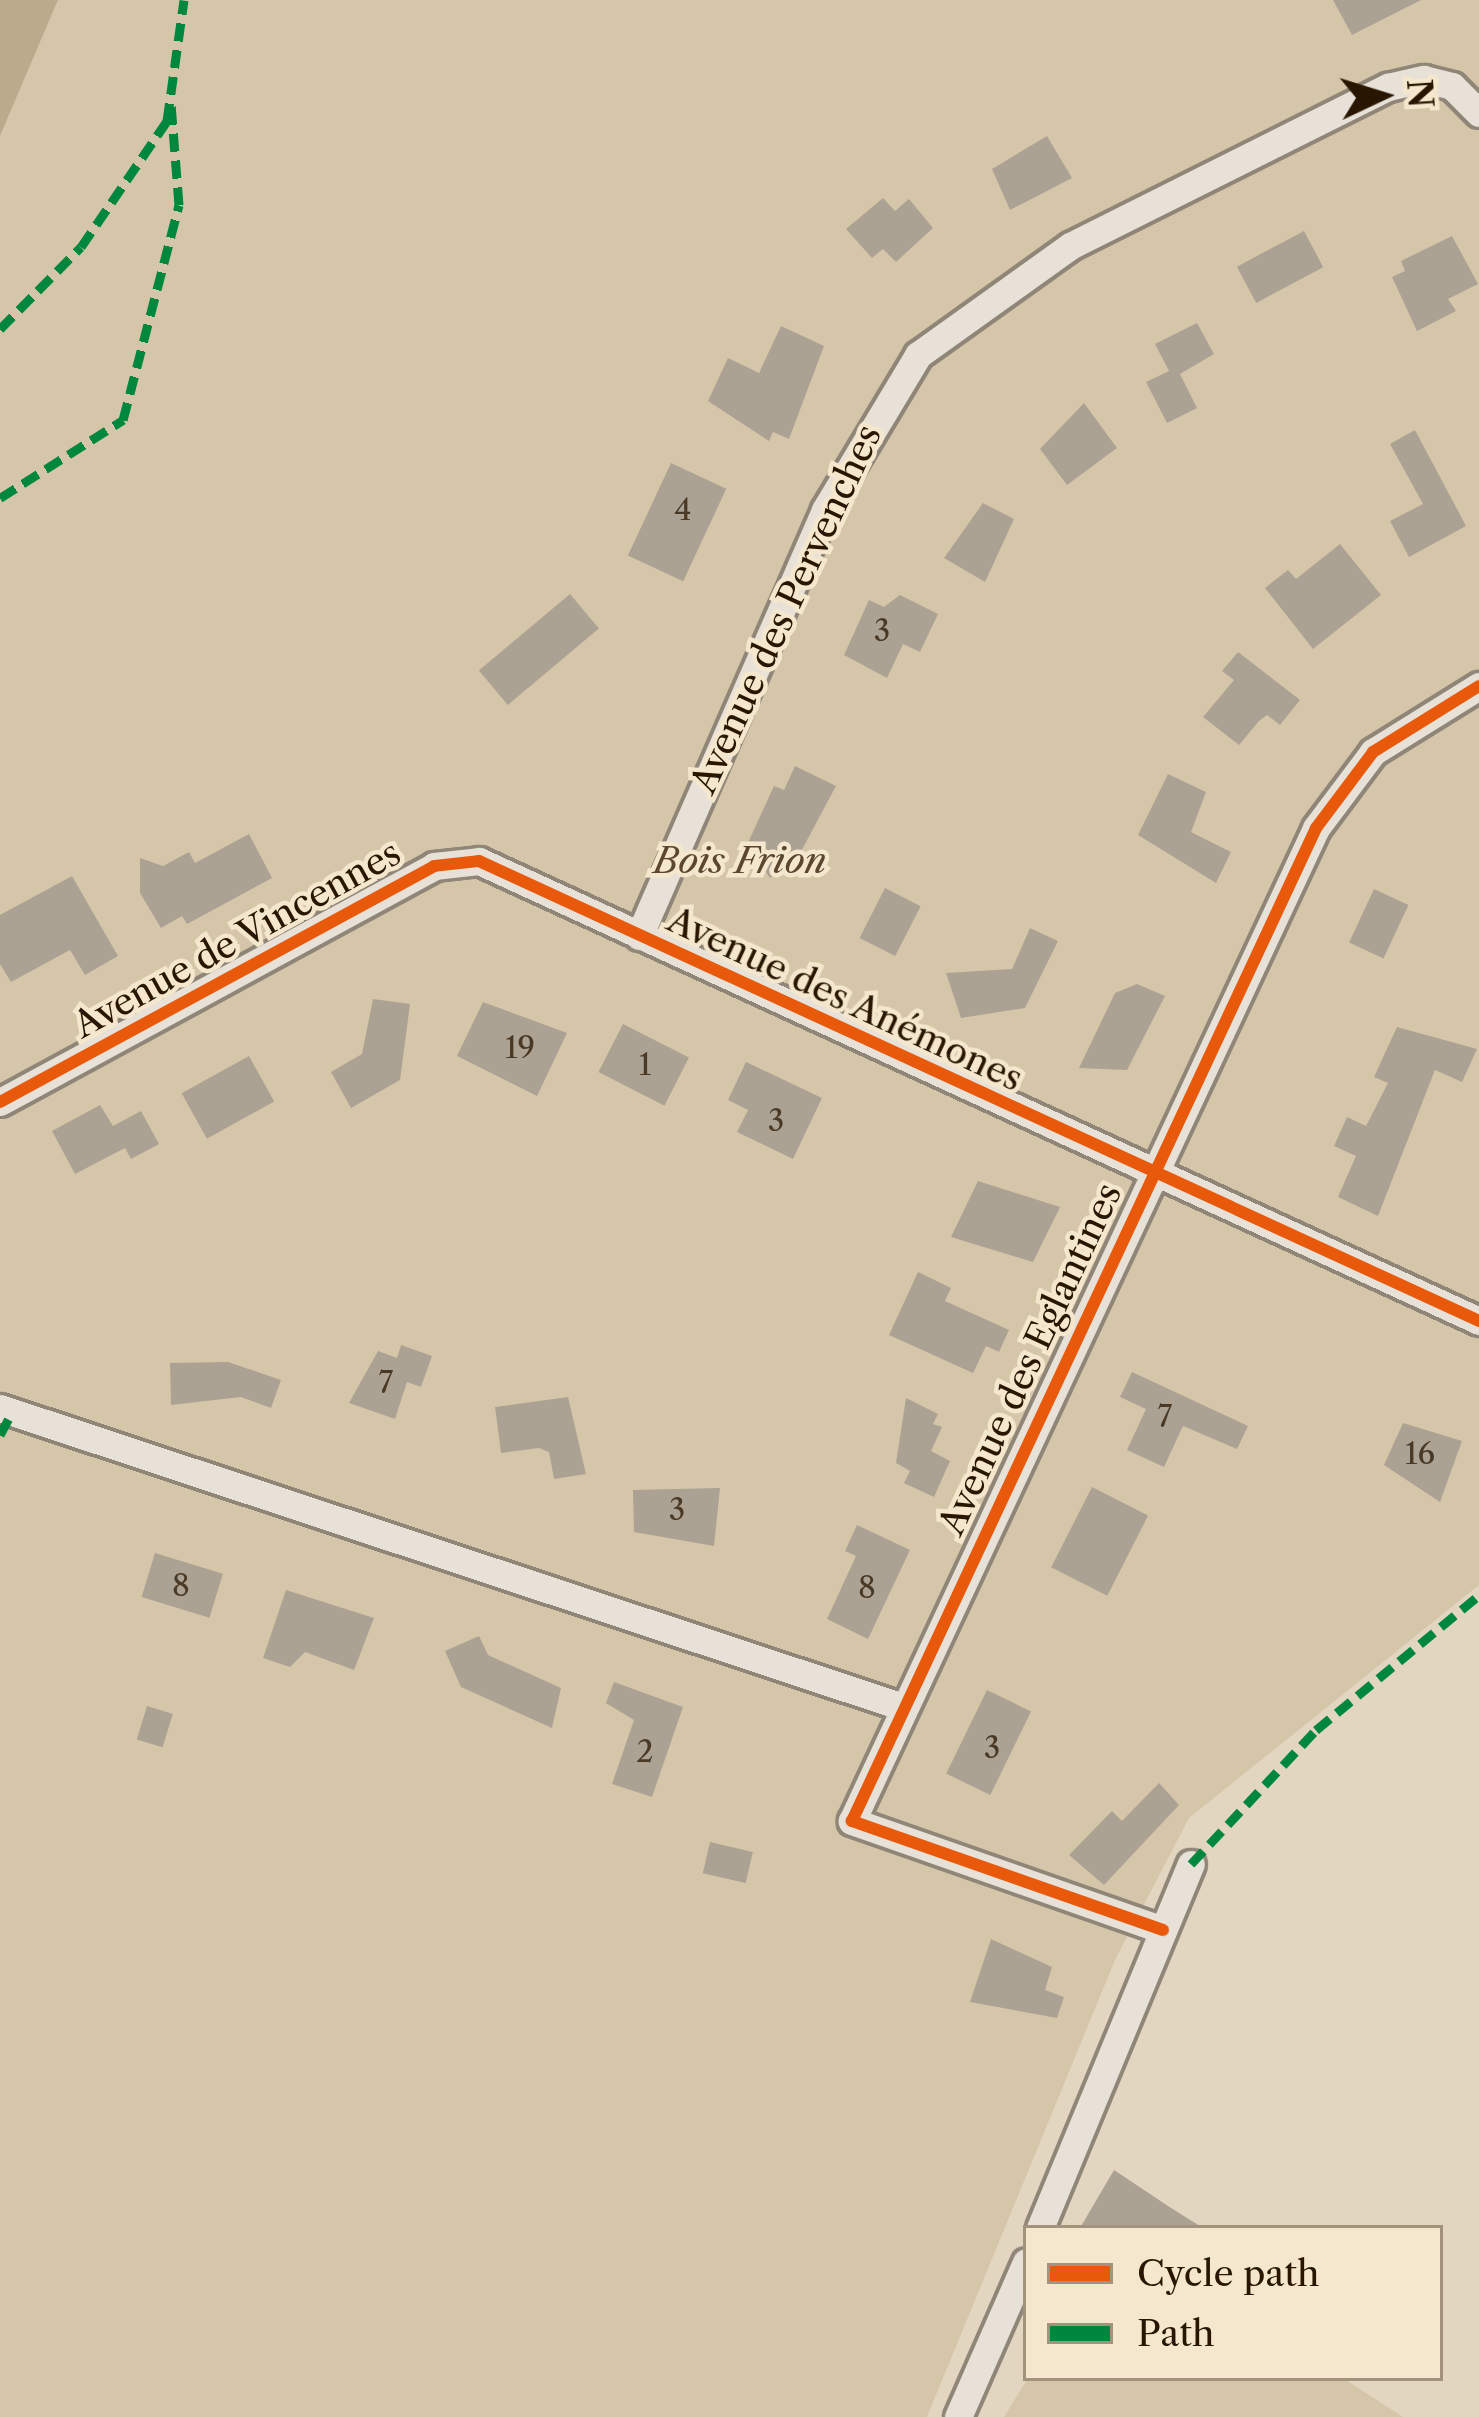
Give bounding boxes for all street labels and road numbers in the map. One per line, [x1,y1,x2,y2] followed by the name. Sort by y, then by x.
[682,418,890,800] street label: Avenue des Pervenches
[65,831,409,1047] street label: Avenue de Vincennes
[660,897,1030,1101] street label: Avenue des Anémones
[930,1176,1130,1542] street label: Avenue des Eglantines

